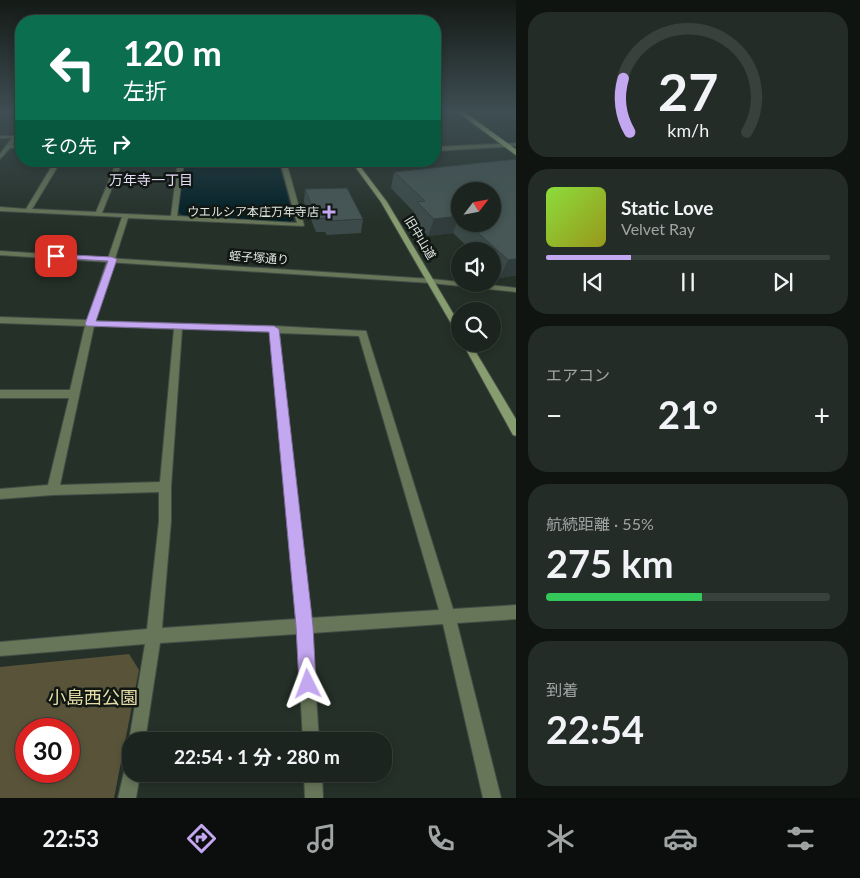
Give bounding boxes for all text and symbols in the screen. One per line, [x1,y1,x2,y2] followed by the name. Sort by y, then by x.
[123,31,222,73] text: 120 m
[40,35,105,100] icon: left
[658,60,718,122] text: 27
[123,77,167,104] text: 左折
[667,119,709,141] text: km/h
[107,130,135,158] icon: right
[40,134,97,157] text: その先
[109,171,193,188] district label: 万年寺一丁目
[451,182,501,232] north arrow
[451,182,501,352] map controls
[621,196,713,219] text: Static Love
[187,204,319,219] place label: ウエルシア本庄万年寺店
[323,206,335,218] marker: ウエルシア本庄万年寺店
[402,213,439,262] street label: 旧中山道
[621,219,695,238] text: Velvet Ray
[35,235,77,277] pin
[42,242,70,270] icon: arrive
[451,242,501,292] button: sound
[229,248,289,267] street label: 蛭子塚通り
[579,268,607,296] icon: previous
[674,268,702,296] icon: pause
[769,268,797,296] icon: next
[451,302,501,352] button: search
[546,365,610,384] text: エアコン
[658,391,718,437] text: 21°
[546,398,562,432] text: −
[814,398,830,432] text: +
[546,514,654,533] text: 航続距離 · 55%
[546,540,674,586] text: 275 km
[281,657,333,709] position arrow
[546,680,578,699] text: 到着
[48,686,138,708] park label: 小島西公園
[546,706,644,752] text: 22:54
[15,718,80,783] speed limit sign: 30
[174,745,340,768] text: 22:54 · 1 分 · 280 m
[184,821,219,856] icon: directions
[304,821,339,856] icon: music
[423,821,458,856] icon: phone
[543,821,578,856] icon: climate
[663,821,698,856] icon: car
[783,821,818,856] icon: filters
[42,825,99,852] text: 22:53

